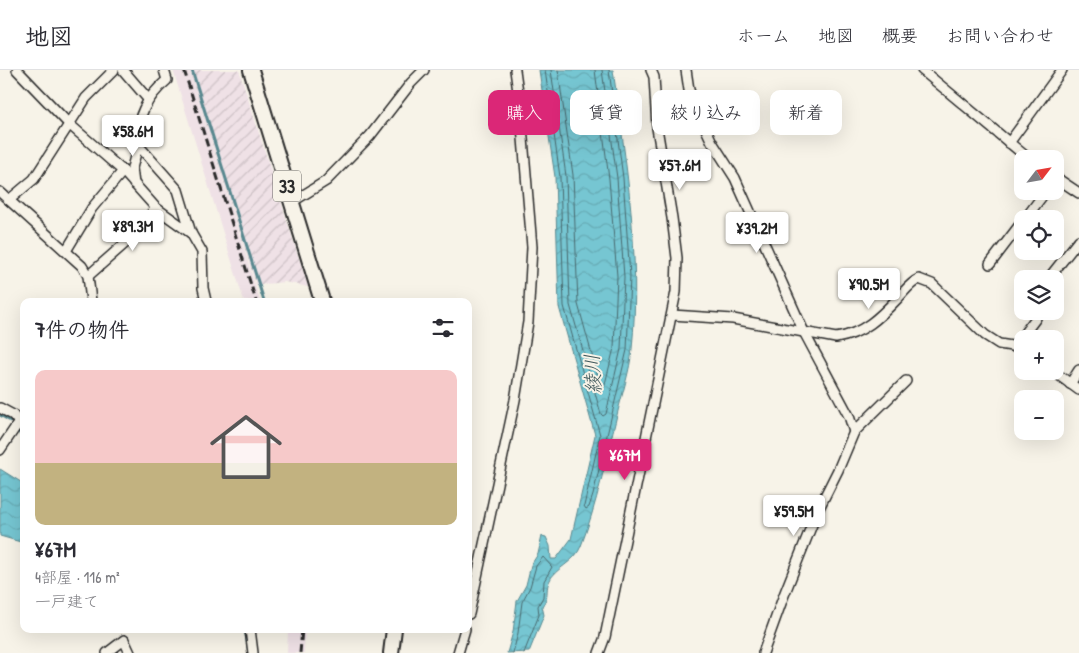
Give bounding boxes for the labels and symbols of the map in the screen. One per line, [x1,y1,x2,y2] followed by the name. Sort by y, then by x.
[92,114,174,157] pin: ¥58.6M
[639,148,721,191] pin: ¥57.6M
[1014,150,1064,200] north arrow
[273,170,301,202] road number: 33
[92,210,174,252] pin: ¥89.3M
[716,212,798,254] pin: ¥39.2M
[828,268,910,310] pin: ¥90.5M
[577,353,607,395] water label: 綾川
[595,438,655,481] pin: ¥67M
[753,494,835,537] pin: ¥59.5M

